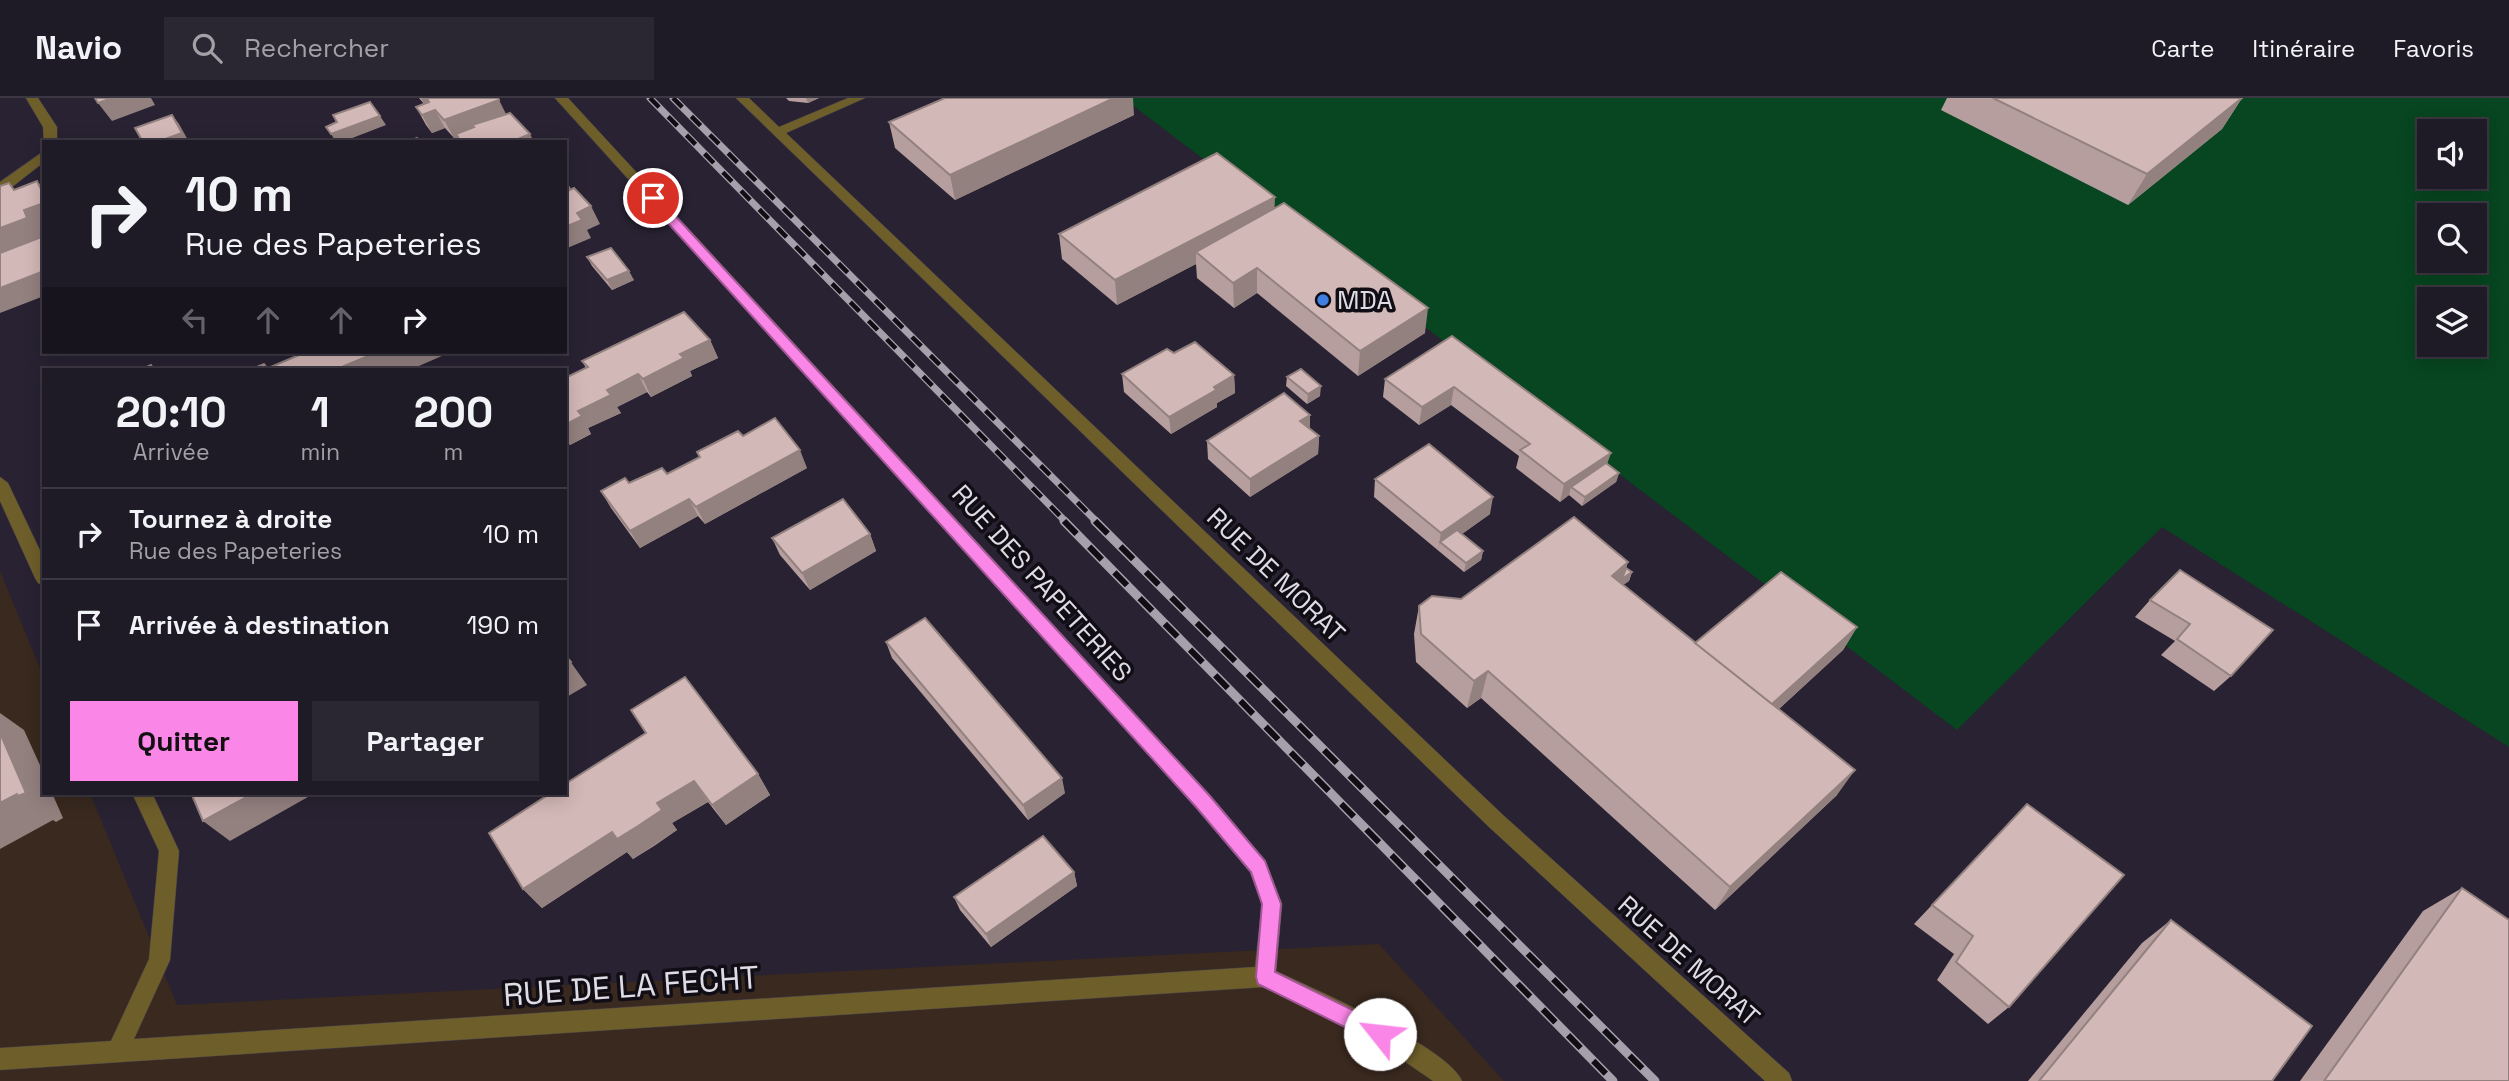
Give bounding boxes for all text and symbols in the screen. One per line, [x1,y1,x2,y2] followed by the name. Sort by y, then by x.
[164,17,654,80] search box
[35,27,122,69] text: Navio
[188,29,226,67] icon: search
[244,31,389,65] text: Rechercher
[2151,33,2214,64] text: Carte
[2252,33,2355,64] text: Itinéraire
[2393,33,2474,64] text: Favoris
[2417,119,2487,357] map controls
[2417,119,2487,189] button: sound
[185,163,293,225] text: 10 m
[70,168,161,259] icon: right
[623,168,683,228] pin
[634,179,672,217] icon: arrive
[2417,203,2487,273] button: search
[185,224,482,264] text: Rue des Papeteries
[1337,283,1393,317] place label: MDA
[2417,287,2487,357] button: layers
[1315,292,1331,308] marker: MDA
[176,301,214,339] icon: left
[249,301,287,339] icon: ahead
[322,301,360,339] icon: ahead
[395,301,433,339] icon: right
[116,386,227,439] text: 20:10
[311,386,330,439] text: 1
[414,386,493,439] text: 200
[133,437,210,467] text: Arrivée
[300,437,340,467] text: min
[444,437,463,467] text: m
[945,477,1139,689] street label: RUE DES PAPETERIES
[1200,500,1352,650] street label: RUE DE MORAT
[129,502,332,536] text: Tournez à droite
[70,515,108,553] icon: right
[482,517,539,551] text: 10 m
[129,536,342,566] text: Rue des Papeteries
[70,606,108,644] icon: arrive
[129,608,390,642] text: Arrivée à destination
[467,608,539,642] text: 190 m
[70,701,298,781] button: Quitter
[312,701,539,781] button: Partager
[1611,888,1767,1034] street label: RUE DE MORAT
[502,957,760,1015] street label: RUE DE LA FECHT
[1343,997,1417,1071] position arrow

